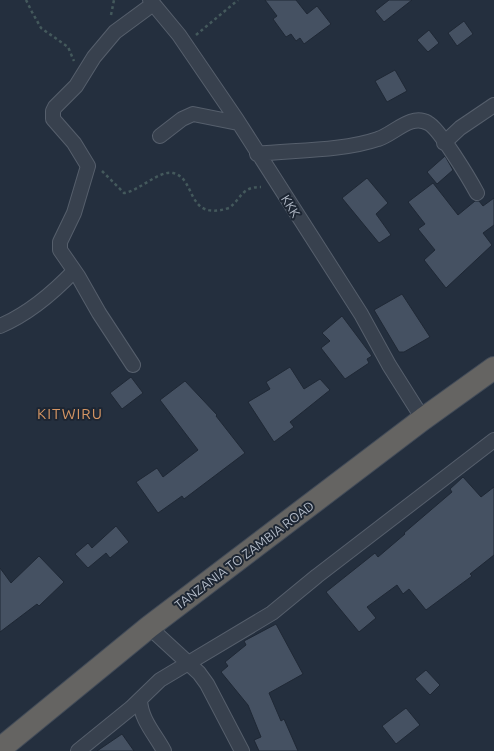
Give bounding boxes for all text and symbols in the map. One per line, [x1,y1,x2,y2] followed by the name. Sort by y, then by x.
[279,192,303,220] street label: KKK
[37,405,103,422] district label: KITWIRU
[172,498,316,612] street label: TANZANIA TO ZAMBIA ROAD

